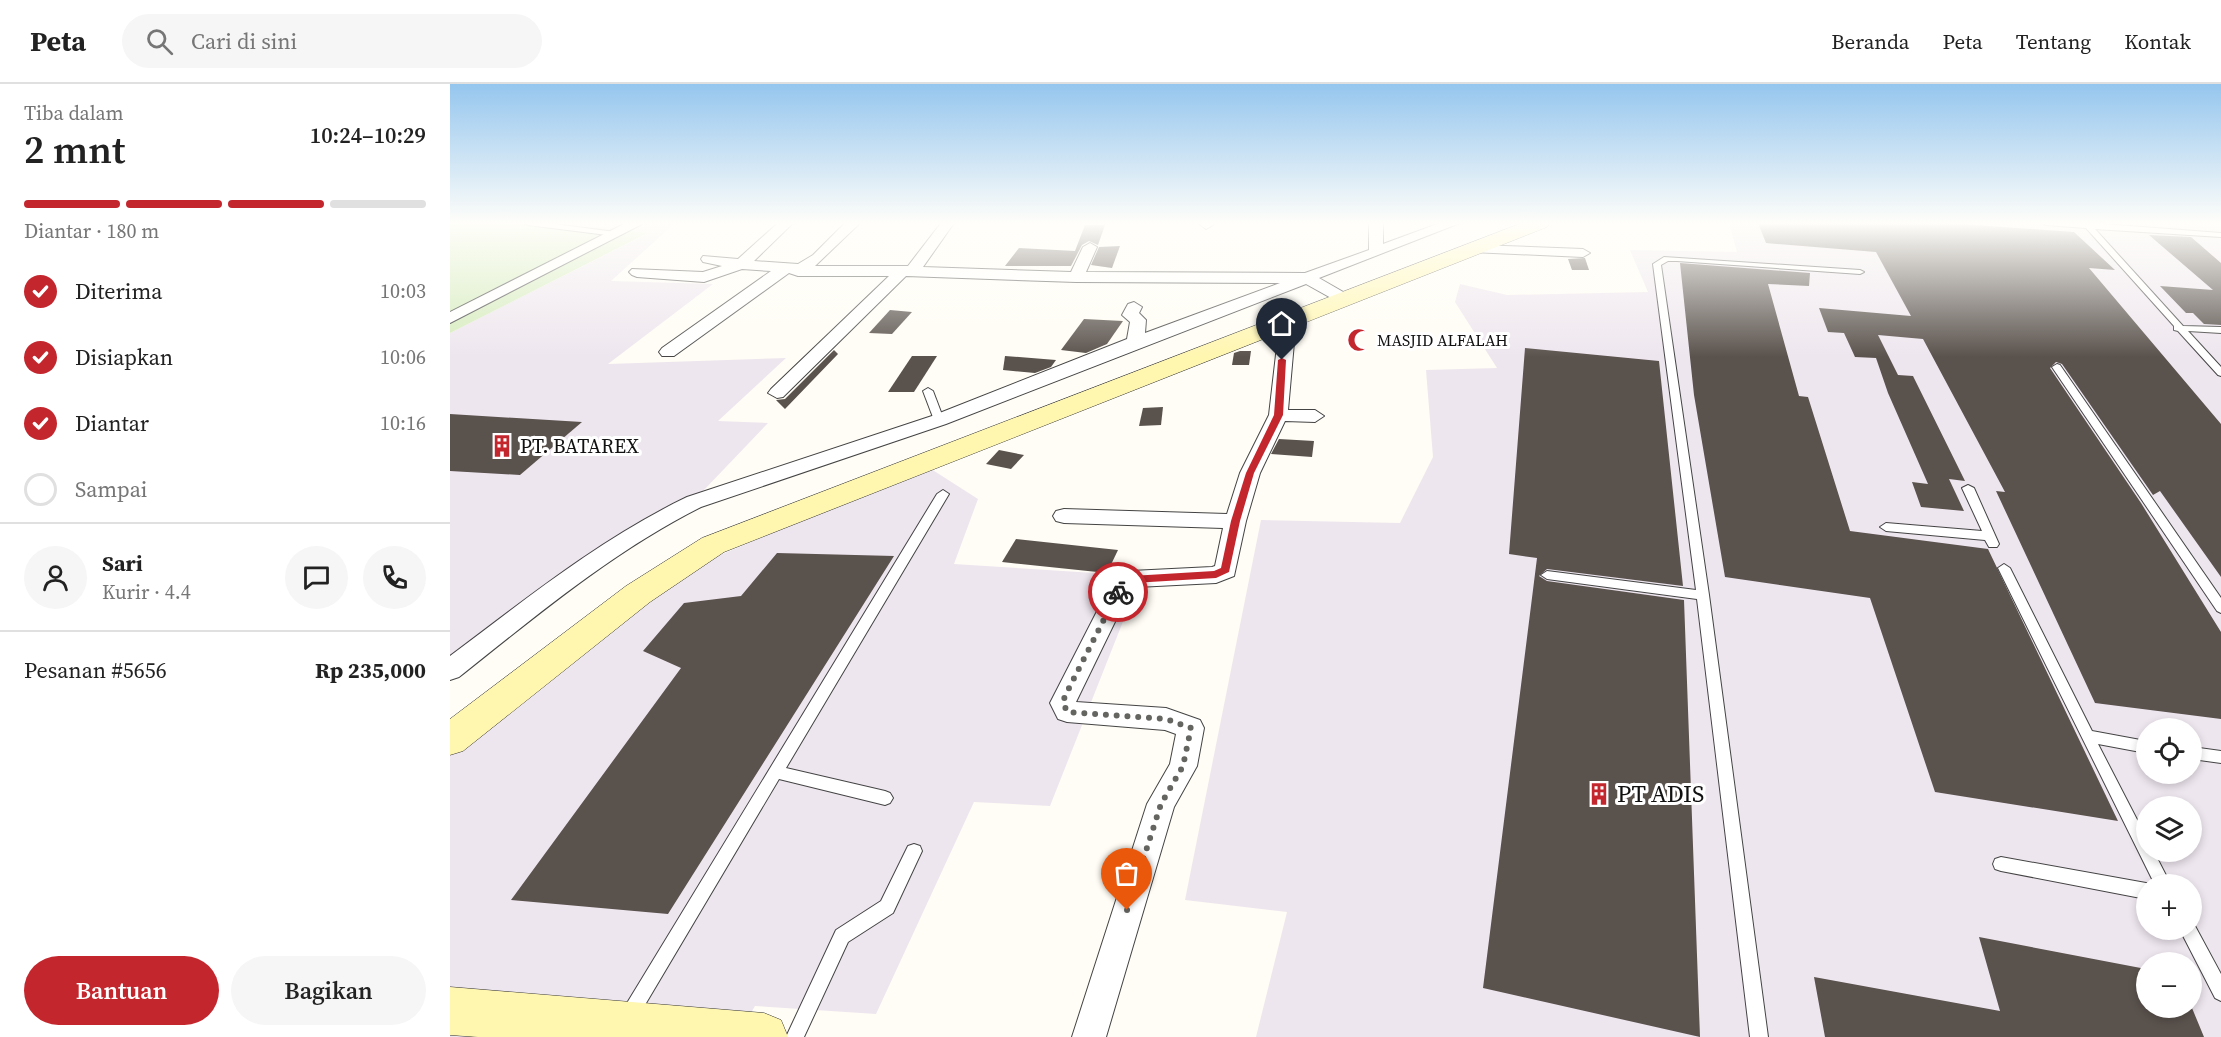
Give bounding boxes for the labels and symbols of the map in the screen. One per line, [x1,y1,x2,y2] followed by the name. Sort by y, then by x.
[1256,298,1307,360] pin
[1346,327,1372,353] mosque icon: MASJID ALFALAH
[1377,329,1508,351] place label: MASJID ALFALAH
[520,432,639,460] place label: PT. BATAREX
[489,433,515,459] building icon: PT. BATAREX
[1088,562,1148,622] courier
[1617,777,1704,810] place label: PT ADIS
[1586,781,1612,807] building icon: PT ADIS
[1101,848,1152,910] pin

